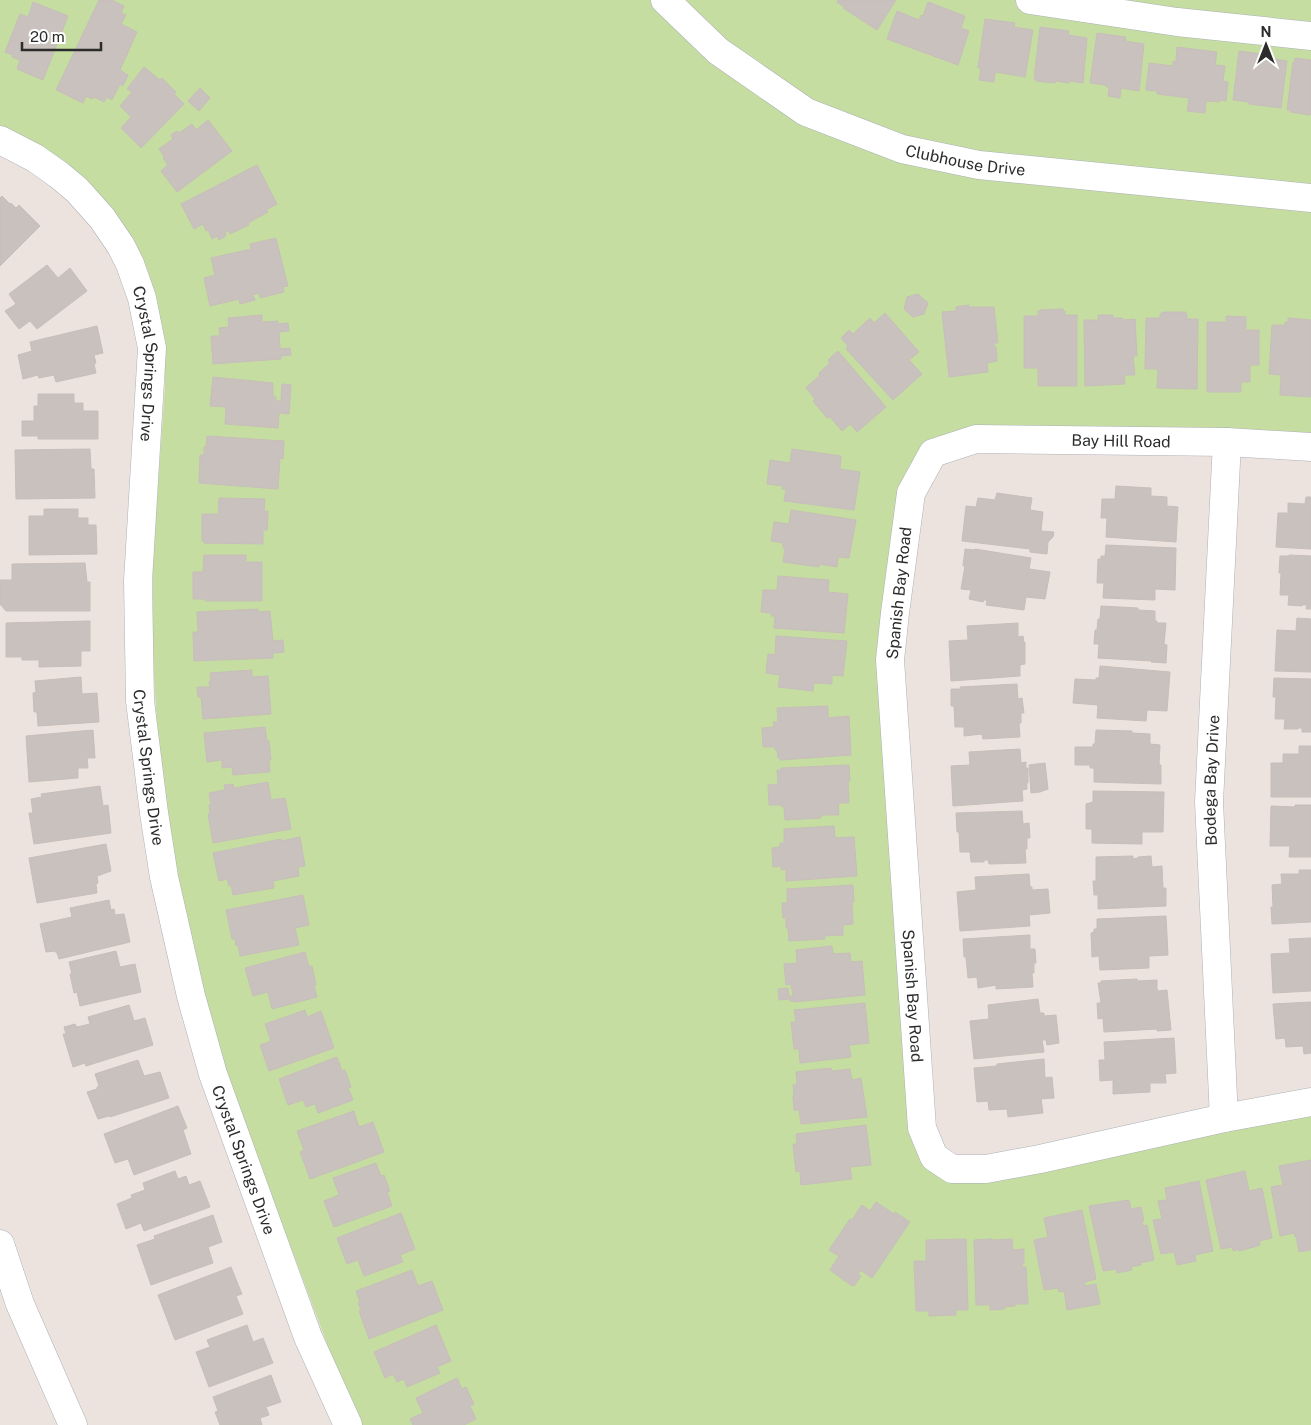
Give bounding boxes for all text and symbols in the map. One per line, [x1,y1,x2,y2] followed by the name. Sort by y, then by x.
[22,20,101,52] scale bar
[1241,20,1291,70] north arrow
[1261,24,1271,40] text: N
[30,28,65,45] text: 20 m
[904,140,1026,179] street label: Clubhouse Drive
[129,283,162,442] street label: Crystal Springs Drive
[1071,431,1171,451] street label: Bay Hill Road
[883,526,915,660] street label: Spanish Bay Road
[130,689,168,847] street label: Crystal Springs Drive
[1199,714,1223,846] street label: Bodega Bay Drive
[899,929,927,1063] street label: Spanish Bay Road
[208,1082,280,1237] street label: Crystal Springs Drive

